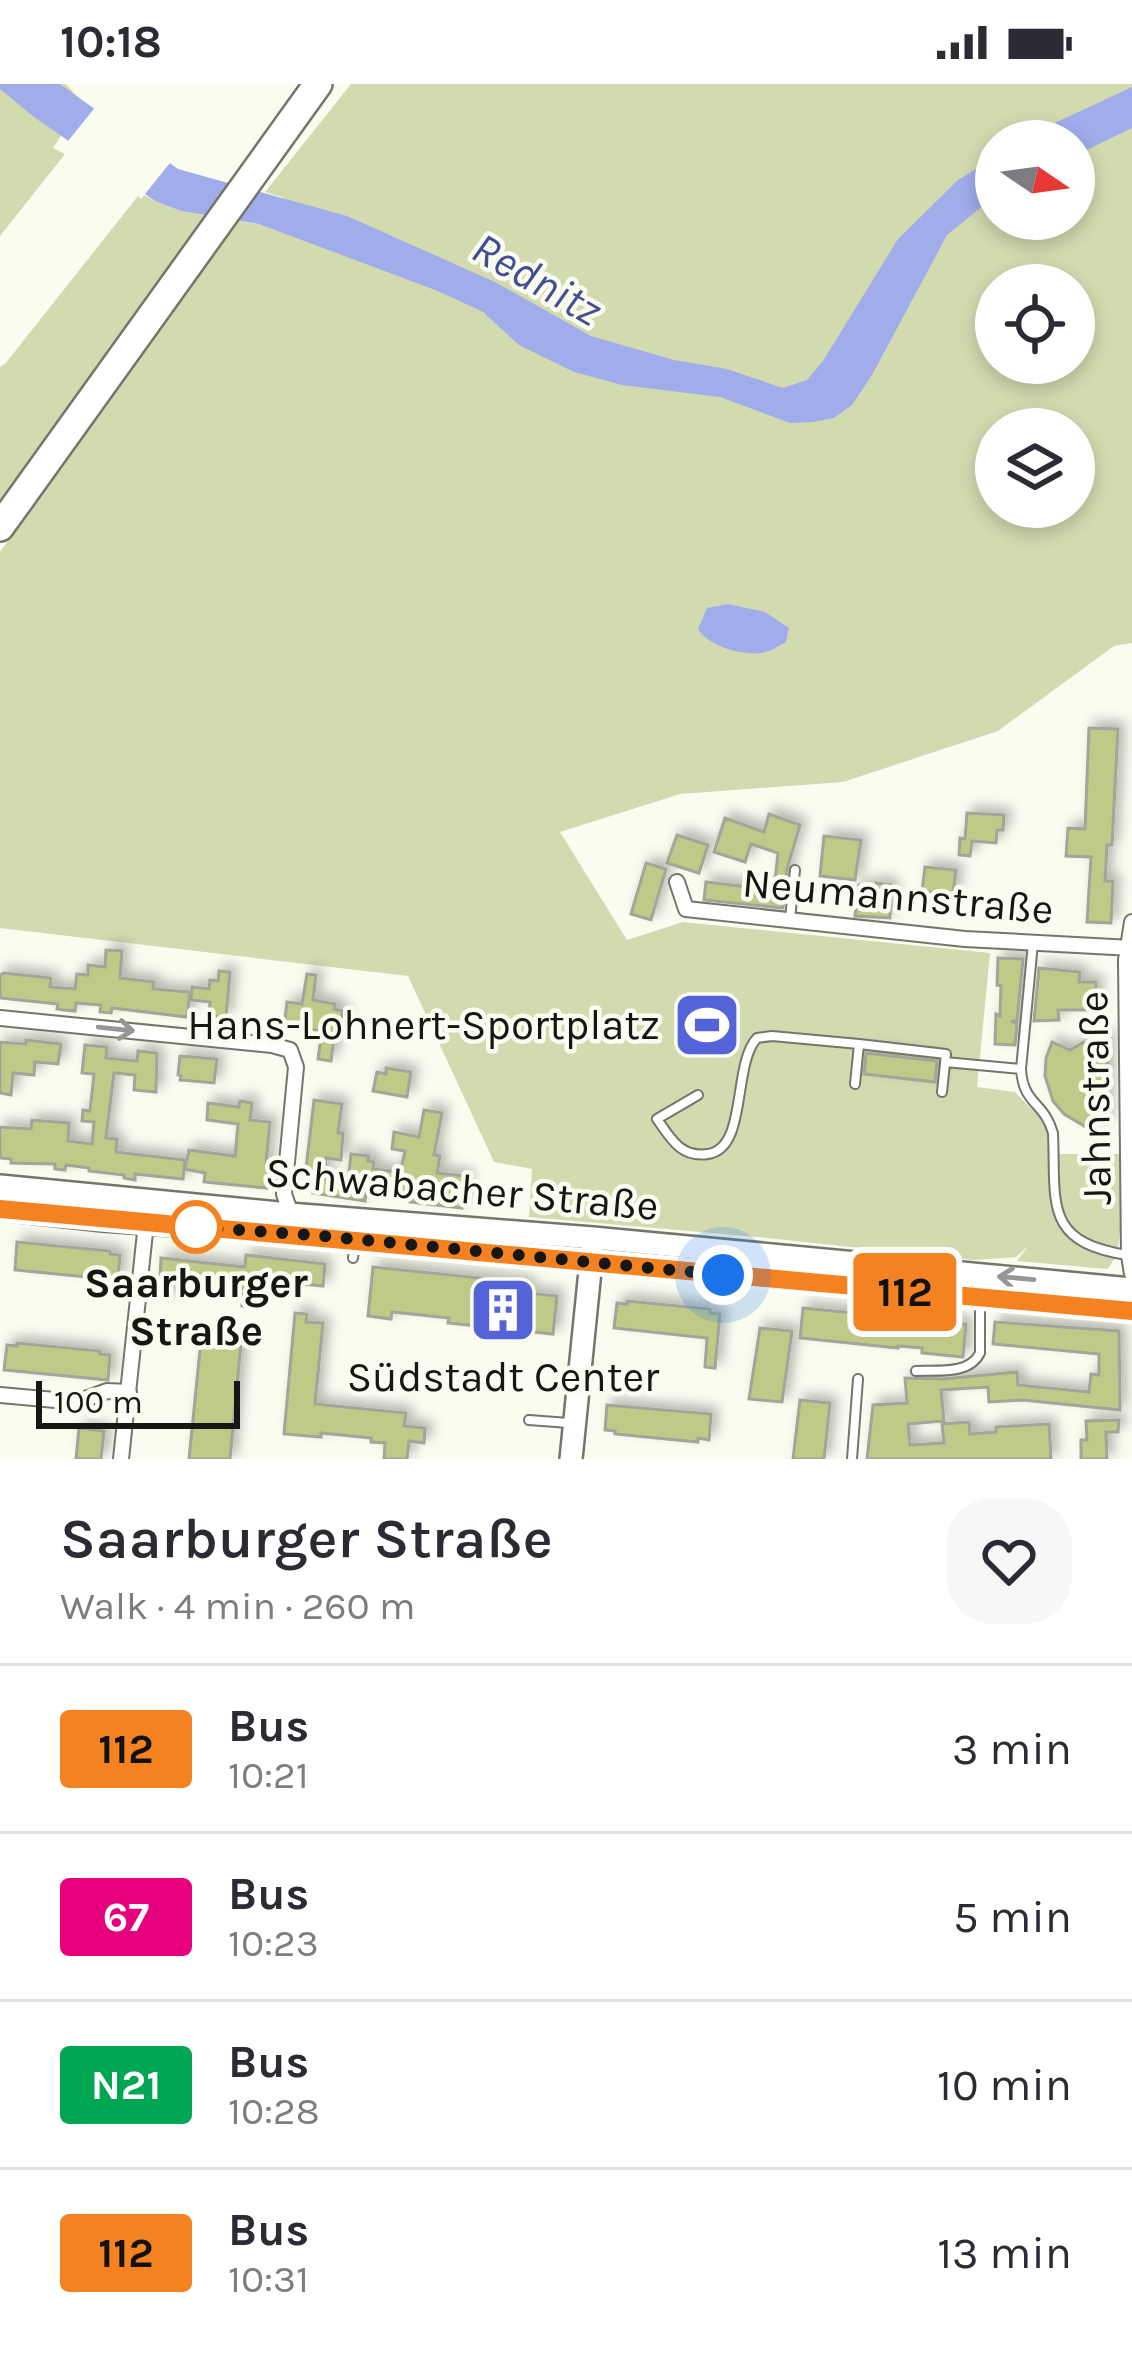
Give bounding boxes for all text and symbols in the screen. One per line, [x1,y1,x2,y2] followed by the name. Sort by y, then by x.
[60,16,162,68] text: 10:18
[975,120,1095,240] north arrow
[975,120,1095,528] map controls
[463,221,612,337] water label: Rednitz
[975,264,1095,384] button: locate
[975,408,1095,528] button: layers
[740,857,1056,935] street label: Neumannstraße
[672,990,742,1060] sports icon: Hans-Lohnert-Sportplatz
[1068,990,1122,1206] street label: Jahnstraße
[187,1000,660,1050] place label: Hans-Lohnert-Sportplatz
[96,1018,135,1041] one-way arrow
[263,1147,661,1231] street label: Schwabacher Straße
[171,1202,221,1252] marker: Saarburger Straße
[693,1245,753,1305] your location
[836,1253,974,1331] line badge: 112
[84,1258,308,1356] place label: Saarburger Straße
[997,1266,1036,1289] one-way arrow
[877,1267,933,1317] text: 112
[468,1275,538,1345] building icon: Südstadt Center
[347,1352,660,1402] place label: Südstadt Center
[36,1375,240,1428] scale bar
[54,1383,143,1421] text: 100 m
[946,1498,1072,1624] button: heart
[60,1505,553,1571] text: Saarburger Straße
[60,1583,415,1629] text: Walk · 4 min · 260 m
[228,1700,309,1752] text: Bus
[952,1723,1072,1775] text: 3 min
[98,1724,154,1774] text: 112
[228,1752,309,1798] text: 10:21
[228,1868,309,1920] text: Bus
[953,1891,1072,1943] text: 5 min
[103,1892,149,1942] text: 67
[228,1920,319,1966] text: 10:23
[228,2036,309,2088] text: Bus
[937,2059,1072,2111] text: 10 min
[91,2060,161,2110] text: N21
[228,2088,320,2134] text: 10:28
[228,2204,309,2256] text: Bus
[937,2227,1072,2279] text: 13 min
[98,2228,154,2278] text: 112
[228,2256,309,2302] text: 10:31

